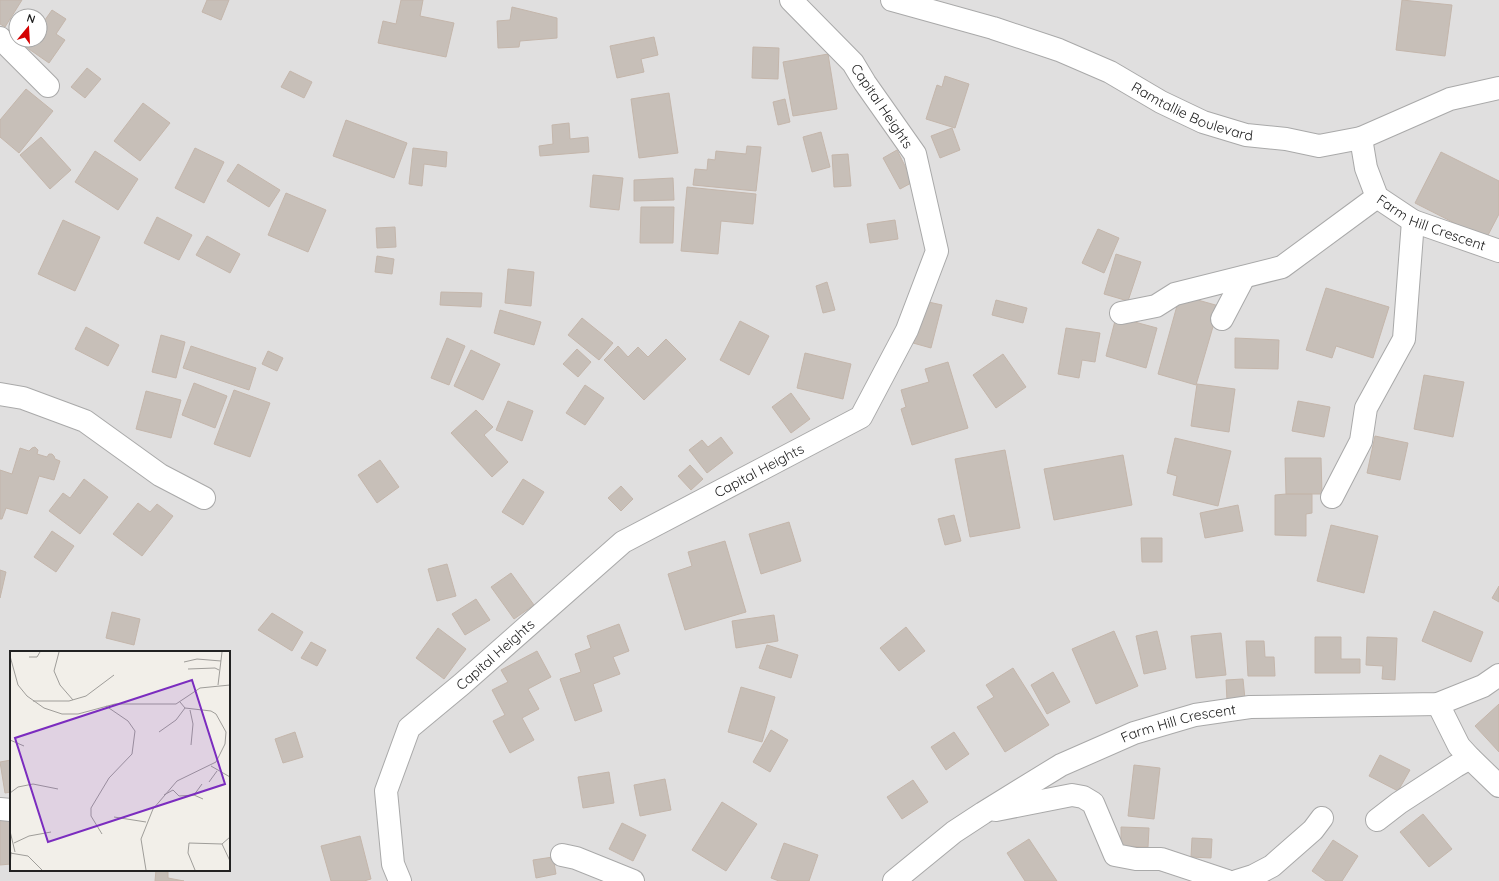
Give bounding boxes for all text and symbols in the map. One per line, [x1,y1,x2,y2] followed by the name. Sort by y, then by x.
[8,8,48,48] north arrow
[25,11,37,26] text: N
[847,60,917,152] street label: Capital Heights
[1128,78,1254,145] street label: Ramtallie Boulevard
[1373,190,1488,255] street label: Farm Hill Crescent
[711,440,807,501] street label: Capital Heights
[452,615,538,694] street label: Capital Heights
[10,651,230,871] inset map
[1118,700,1237,747] street label: Farm Hill Crescent

